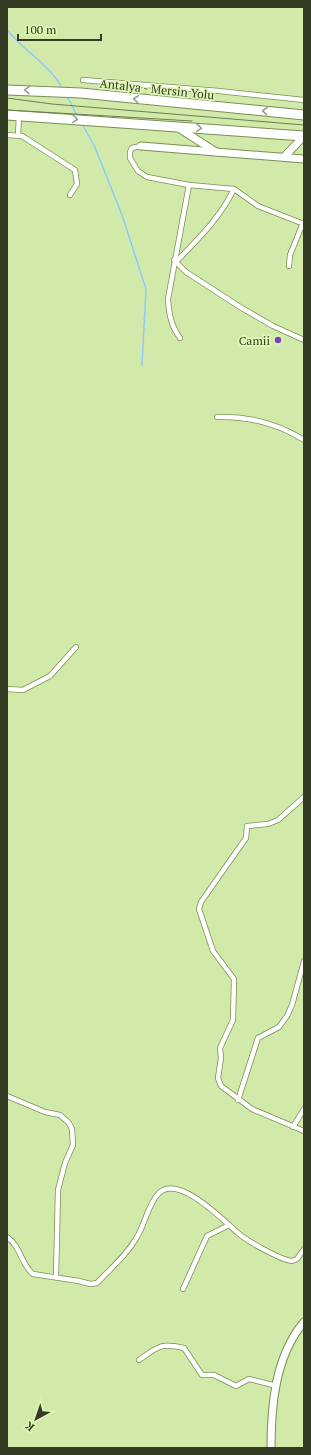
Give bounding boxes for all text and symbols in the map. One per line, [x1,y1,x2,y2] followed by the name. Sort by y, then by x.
[18,16,101,42] scale bar
[24,22,57,37] text: 100 m
[99,76,215,102] street label: Antalya - Mersin Yolu
[24,86,30,95] one-way arrow
[133,95,139,104] one-way arrow
[262,107,268,116] one-way arrow
[72,114,78,123] one-way arrow
[196,124,202,133] one-way arrow
[239,333,270,348] place label: Camii
[273,335,283,345] marker: Camii
[16,1399,56,1439] north arrow
[22,1419,37,1435] text: K

